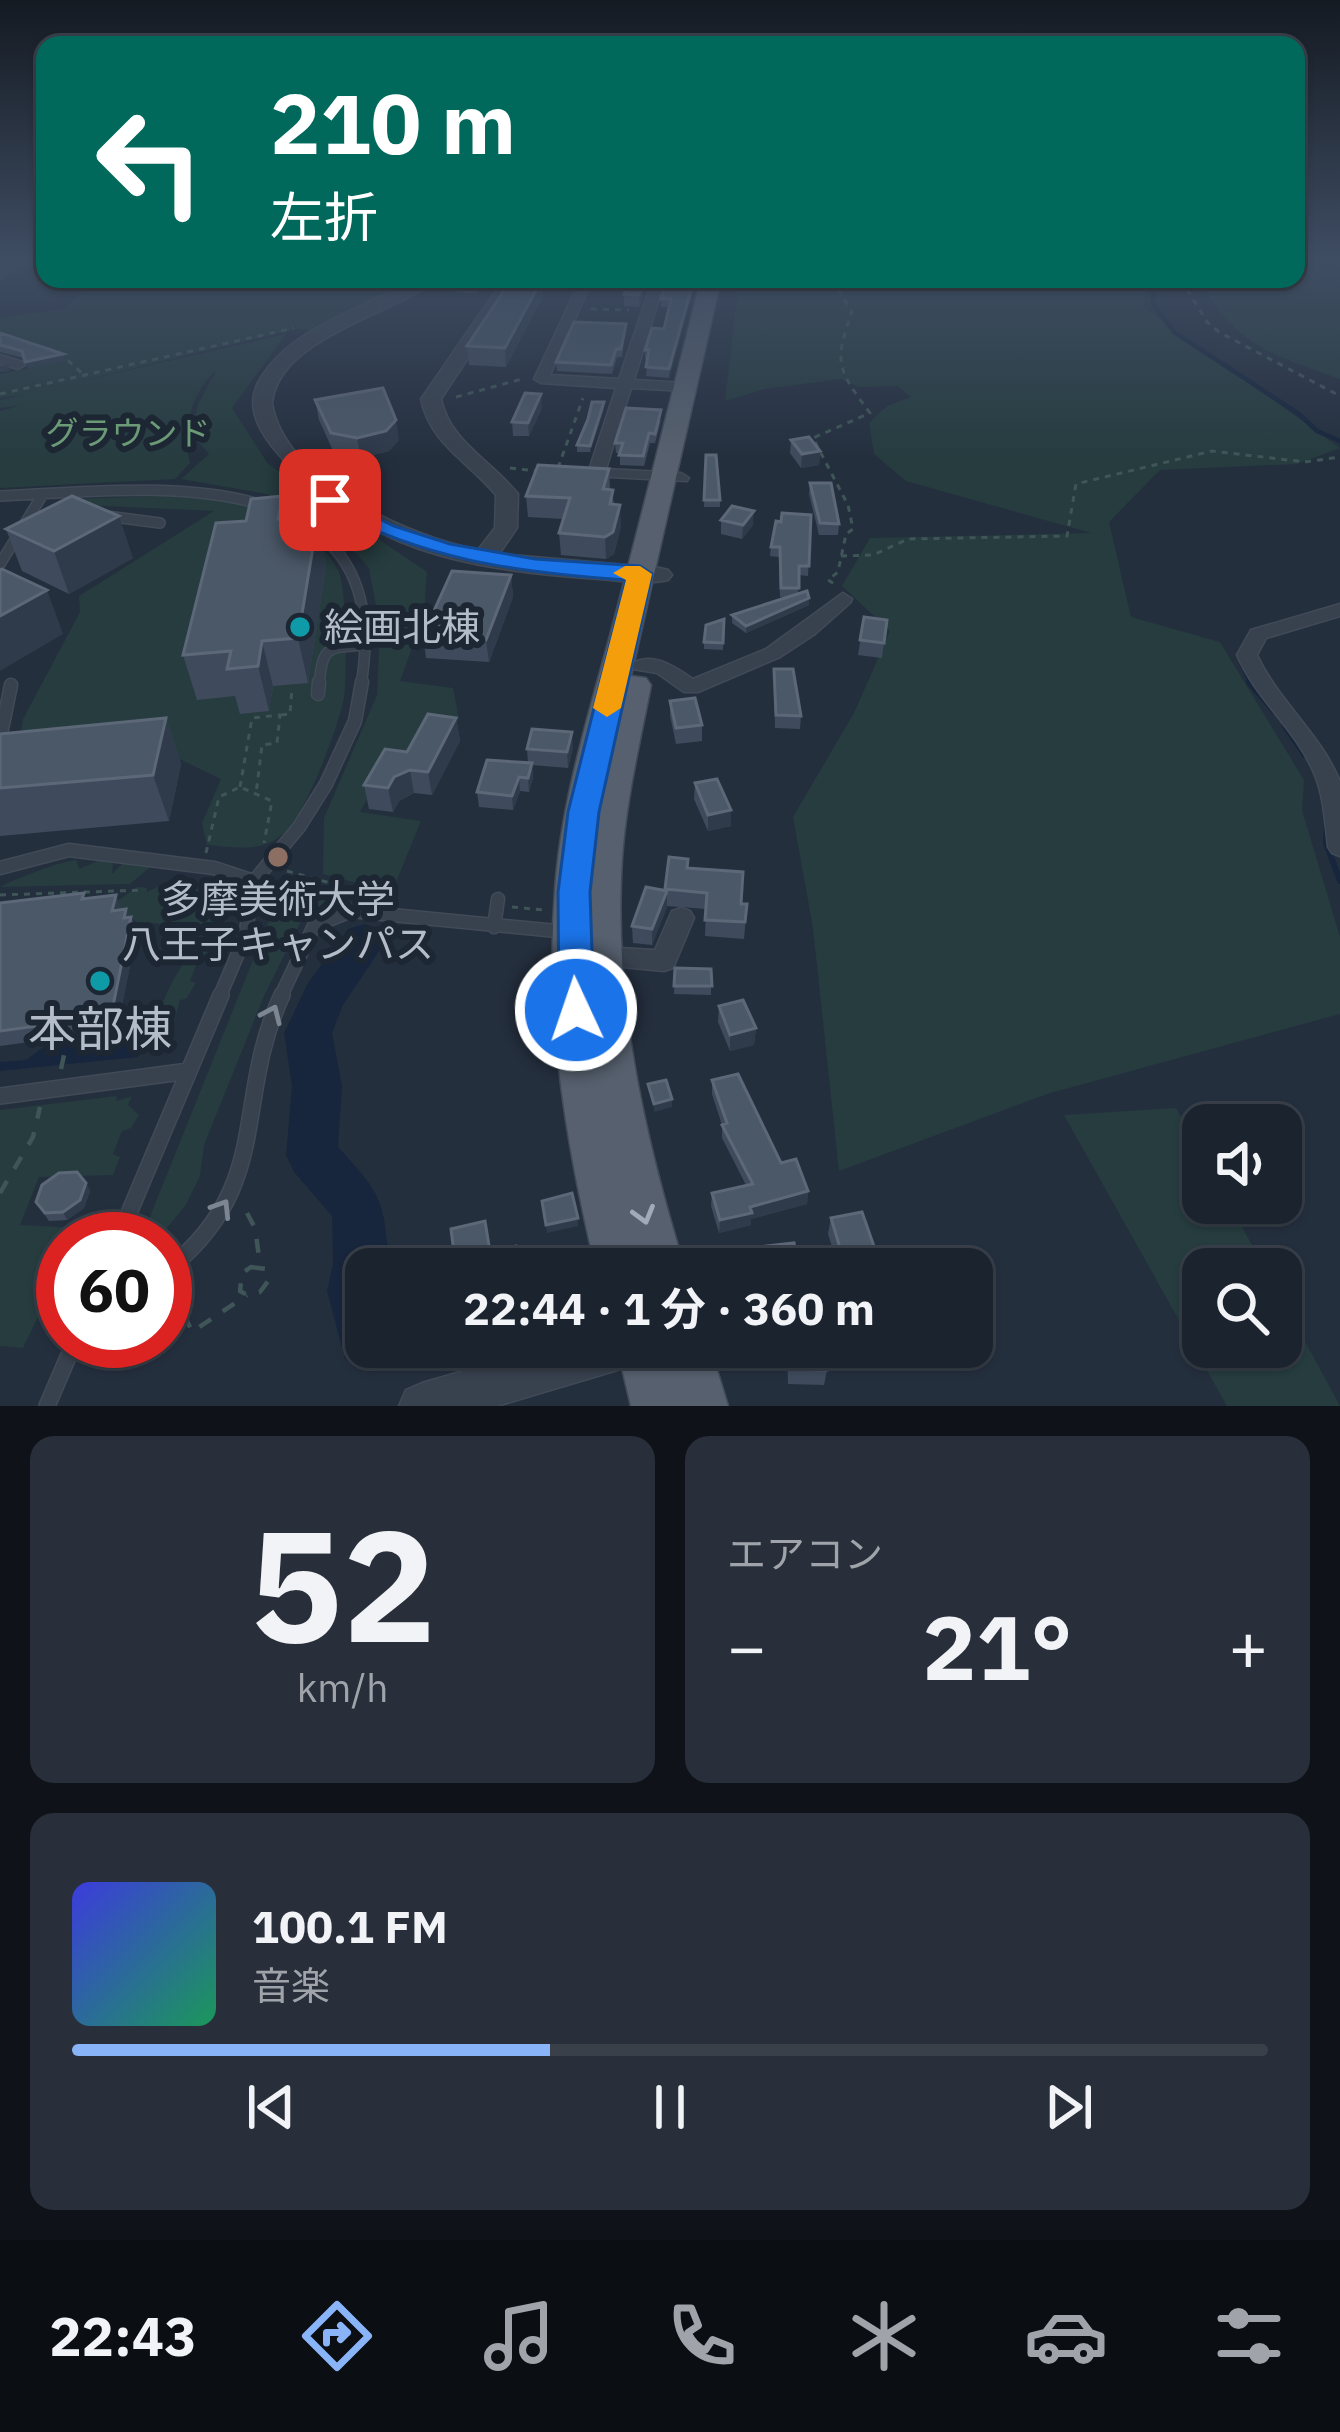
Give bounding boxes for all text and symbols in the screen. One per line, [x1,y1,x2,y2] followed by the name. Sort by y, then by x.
[270,68,516,177] text: 210 m
[72,84,228,240] icon: left
[270,182,378,252] text: 左折
[46,411,211,454] park label: グラウンド
[279,449,381,551] pin
[297,467,363,533] icon: arrive
[324,601,480,652] place label: 絵画北棟
[287,614,313,640] marker: 絵画北棟
[265,844,291,870] marker: 多摩美術大学 八王子キャンパス
[122,873,434,969] place label: 多摩美術大学 八王子キャンパス
[513,947,639,1073] position arrow
[87,968,113,994] marker: 本部棟
[28,997,172,1059] place label: 本部棟
[258,1005,282,1026] one-way arrow
[1182,1104,1302,1368] map controls
[1182,1104,1302,1224] button: sound
[208,1199,230,1221] one-way arrow
[630,1204,655,1225] one-way arrow
[36,1212,192,1368] speed limit sign: 60
[1182,1248,1302,1368] button: search
[463,1279,875,1337] text: 22:44 · 1 分 · 360 m
[249,1482,436,1685] text: 52
[727,1528,883,1579] text: エアコン
[922,1588,1073,1705] text: 21°
[727,1603,767,1689] text: −
[1228,1603,1268,1689] text: +
[297,1662,388,1713] text: km/h
[252,1897,448,1955] text: 100.1 FM
[252,1960,330,2011] text: 音楽
[238,2074,304,2140] icon: previous
[637,2074,703,2140] icon: pause
[1036,2074,1102,2140] icon: next
[295,2294,379,2378] icon: directions
[477,2294,561,2378] icon: music
[660,2294,744,2378] icon: phone
[842,2294,926,2378] icon: climate
[1024,2294,1108,2378] icon: car
[1207,2294,1291,2378] icon: filters
[49,2301,197,2371] text: 22:43

